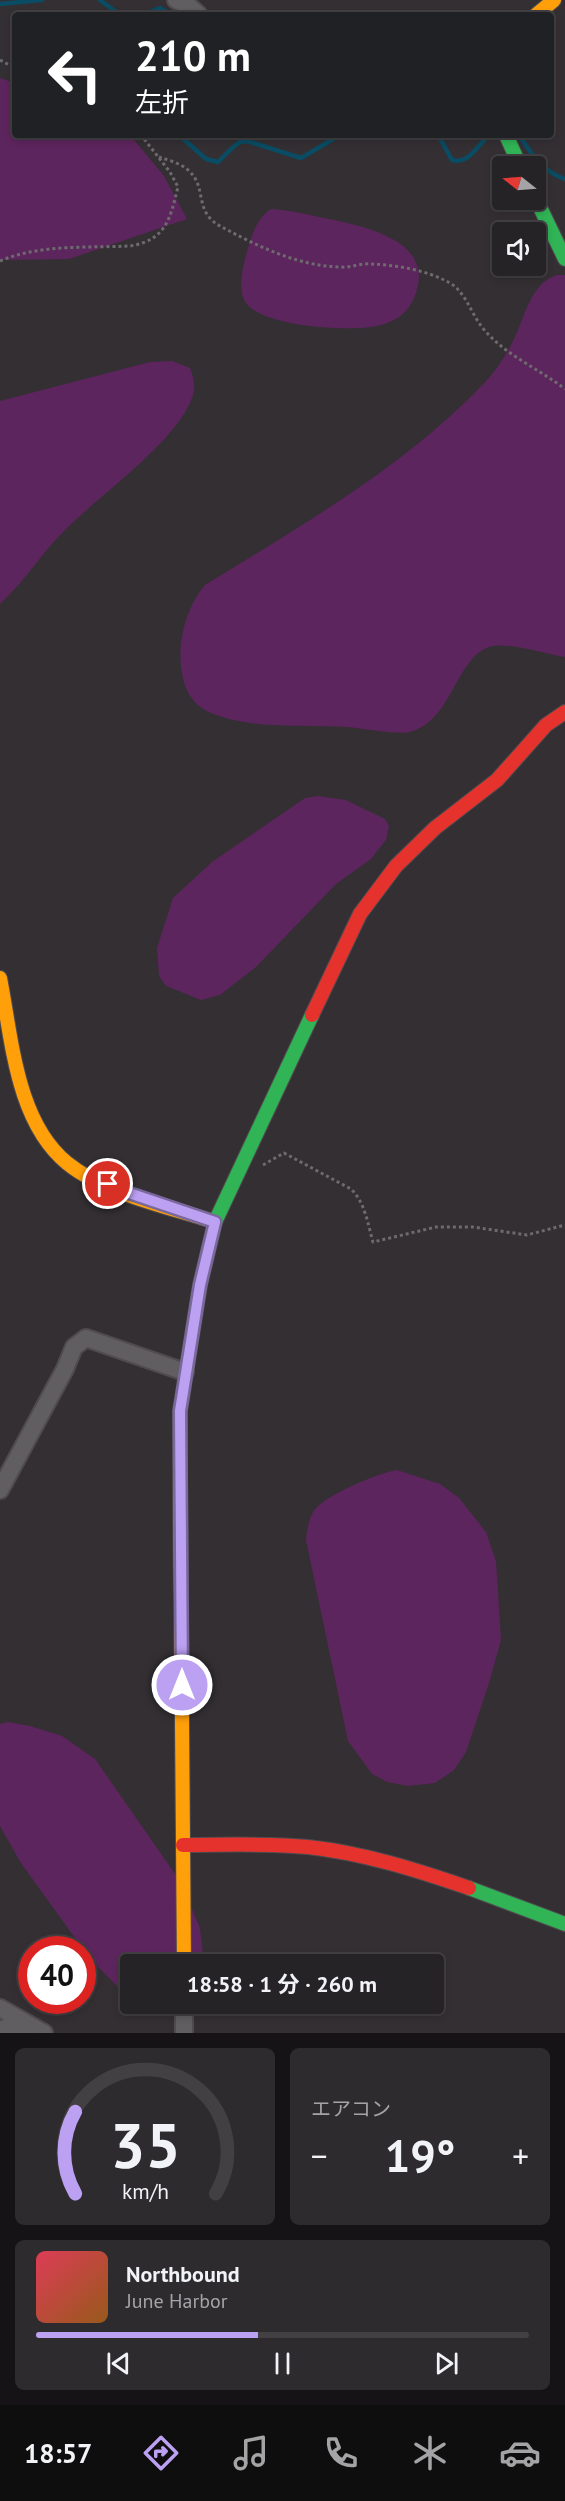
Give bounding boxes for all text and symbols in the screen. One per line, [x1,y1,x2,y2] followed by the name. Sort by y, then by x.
[135,28,251,83] text: 210 m
[36,36,114,114] icon: left
[135,85,189,119] text: 左折
[492,156,546,210] north arrow
[492,156,546,276] map controls
[492,222,546,276] button: sound
[82,1158,133,1209] pin
[91,1167,124,1200] icon: arrive
[150,1653,214,1717] position arrow
[18,1936,96,2014] speed limit sign: 40
[187,1970,377,1998] text: 18:58 · 1 分 · 260 m
[311,2096,391,2122] text: エアコン
[110,2104,180,2185] text: 35
[385,2126,455,2184] text: 19°
[311,2134,328,2177] text: −
[512,2134,529,2177] text: +
[121,2177,168,2205] text: km/h
[126,2260,240,2288] text: Northbound
[126,2288,228,2314] text: June Harbor
[102,2347,135,2380] icon: previous
[266,2347,299,2380] icon: pause
[430,2347,463,2380] icon: next
[140,2432,182,2474] icon: directions
[230,2432,272,2474] icon: music
[320,2432,362,2474] icon: phone
[409,2432,451,2474] icon: climate
[499,2432,541,2474] icon: car
[24,2436,92,2470] text: 18:57

